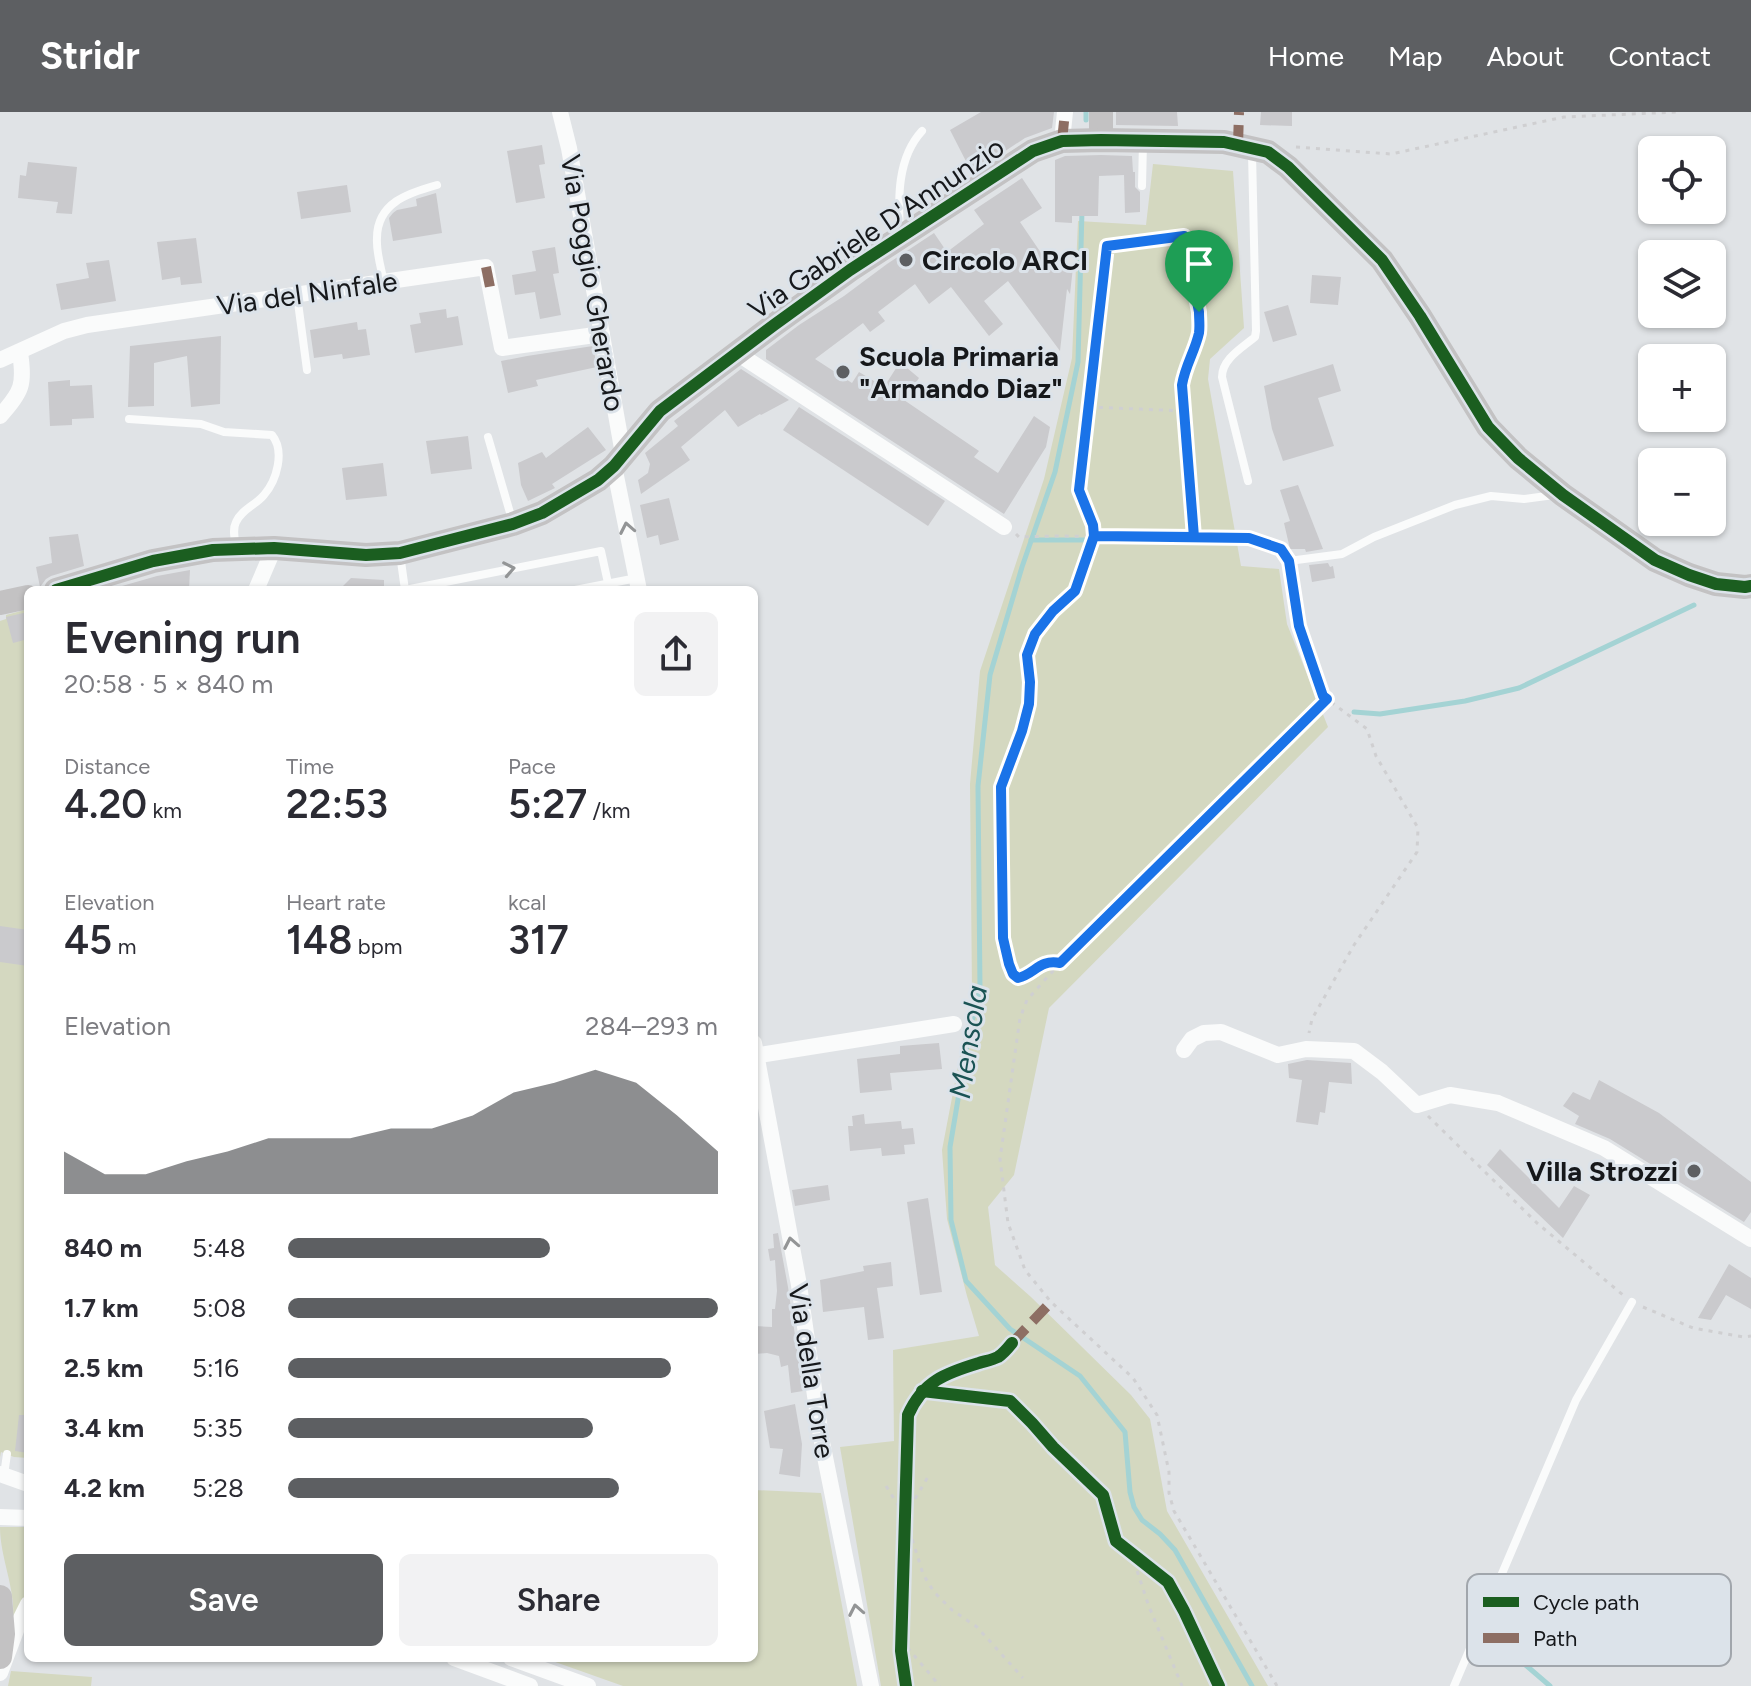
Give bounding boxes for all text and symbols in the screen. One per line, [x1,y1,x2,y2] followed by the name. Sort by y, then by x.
[40,33,140,79] text: Stridr
[1268,39,1344,73] text: Home
[1388,39,1443,73] text: Map
[1487,39,1564,73] text: About
[1608,39,1711,73] text: Contact
[742,130,1010,326] street label: Via Gabriele D'Annunzio
[1638,136,1726,536] map controls
[1638,136,1726,224] button: locate
[554,152,632,414] street label: Via Poggio Gherardo
[1165,230,1233,312] pin
[1638,240,1726,328] button: layers
[1177,242,1221,286] icon: arrive
[922,243,1088,277] place label: Circolo ARCI
[897,251,915,269] marker: Circolo ARCI
[215,264,399,322] street label: Via del Ninfale
[859,339,1063,405] place label: Scuola Primaria "Armando Diaz"
[1638,344,1726,432] button: +
[834,363,852,381] marker: Scuola Primaria "Armando Diaz"
[1638,448,1726,536] button: −
[619,521,636,534] one-way arrow
[502,561,515,578] one-way arrow
[64,611,301,664] text: Evening run
[634,612,718,696] button: share
[64,668,273,700] text: 20:58 · 5 × 840 m
[64,753,150,780] text: Distance
[286,753,334,780] text: Time
[508,753,556,780] text: Pace
[64,780,147,828] text: 4.20
[286,780,388,828] text: 22:53
[508,780,587,828] text: 5:27
[147,797,182,824] text: km
[587,797,631,824] text: /km
[64,889,154,916] text: Elevation
[286,889,386,916] text: Heart rate
[508,889,546,916] text: kcal
[64,916,112,964] text: 45
[286,916,352,964] text: 148
[508,916,569,964] text: 317
[112,933,136,960] text: m
[352,933,402,960] text: bpm
[941,983,995,1101] water label: Mensola
[64,1010,171,1042] text: Elevation
[585,1010,718,1042] text: 284–293 m
[1526,1154,1678,1188] place label: Villa Strozzi
[1685,1162,1703,1180] marker: Villa Strozzi
[64,1232,142,1264] text: 840 m
[192,1232,246,1264] text: 5:48
[783,1237,800,1250] one-way arrow
[781,1281,843,1461] street label: Via della Torre
[64,1292,139,1324] text: 1.7 km
[192,1292,246,1324] text: 5:08
[64,1352,143,1384] text: 2.5 km
[192,1352,239,1384] text: 5:16
[64,1412,144,1444] text: 3.4 km
[192,1412,243,1444] text: 5:35
[64,1472,145,1504] text: 4.2 km
[192,1472,244,1504] text: 5:28
[64,1554,383,1646] button: Save
[399,1554,718,1646] button: Share
[1467,1574,1731,1666] legend
[1533,1589,1639,1616] text: Cycle path
[848,1603,865,1617] one-way arrow
[1533,1625,1577,1652] text: Path

